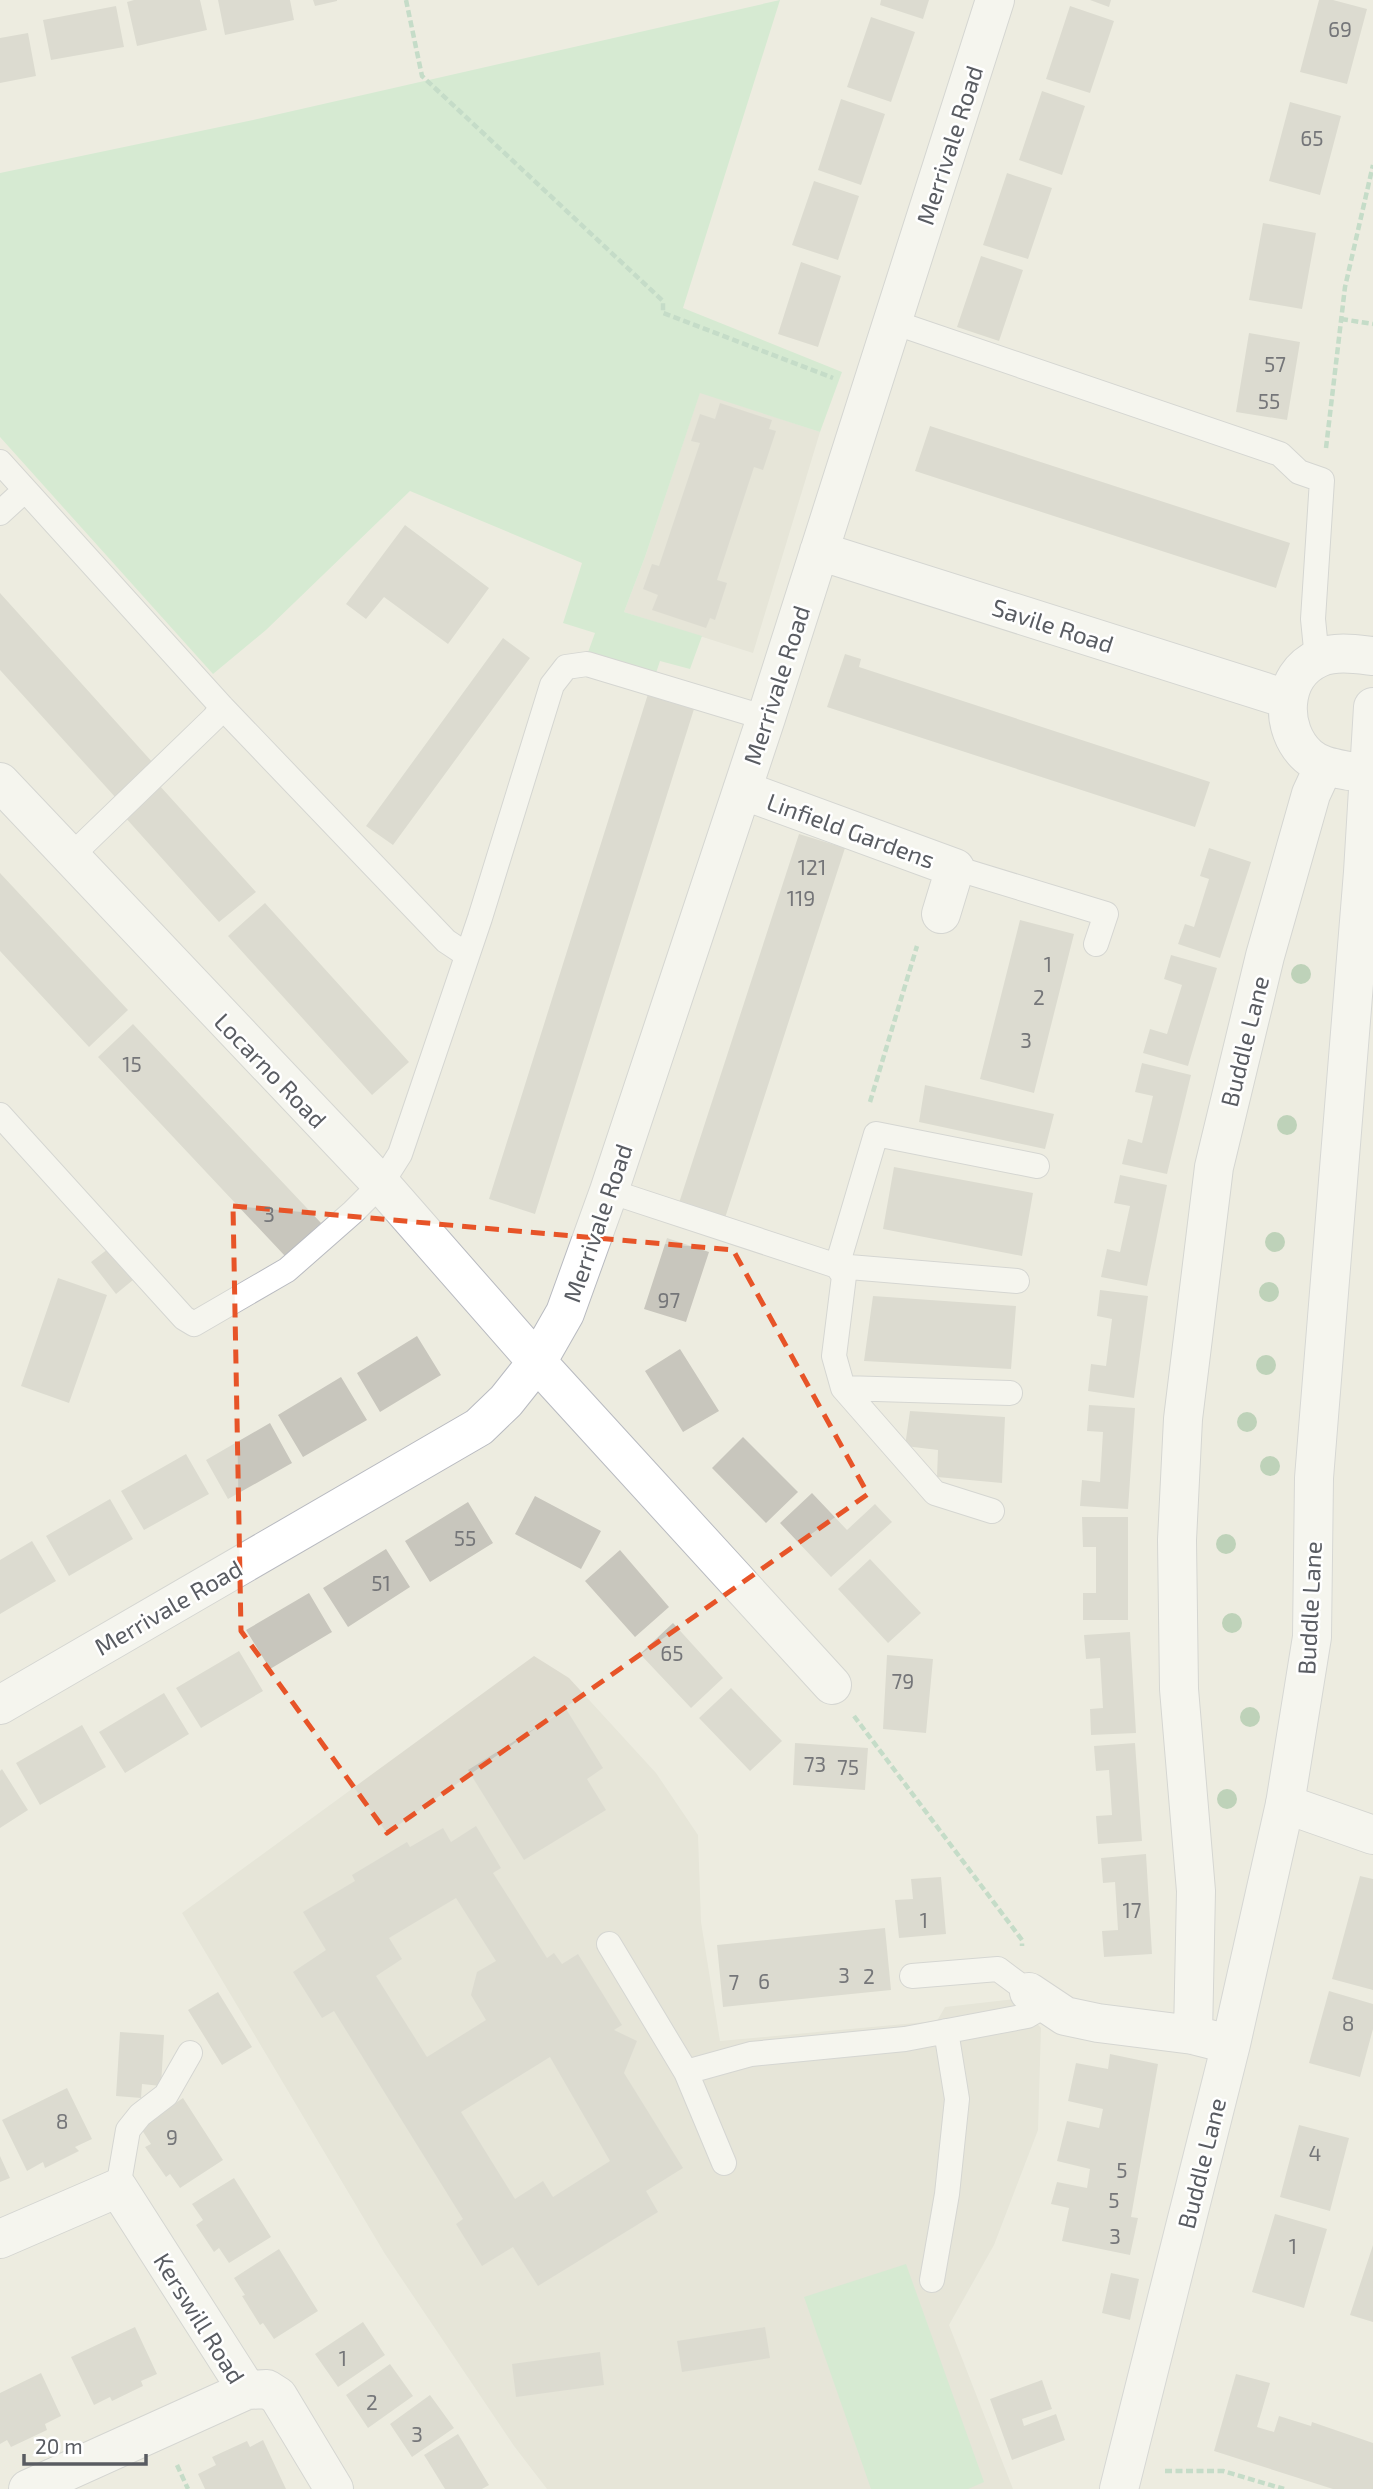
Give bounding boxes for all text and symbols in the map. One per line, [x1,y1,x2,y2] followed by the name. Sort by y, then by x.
[1328,16,1352,41] house number: 69
[910,62,988,228] street label: Merrivale Road
[1300,125,1324,150] house number: 65
[1264,351,1286,376] house number: 57
[1258,388,1280,413] house number: 55
[989,592,1117,658] street label: Savile Road
[737,602,815,768] street label: Merrivale Road
[763,786,939,874] street label: Linfield Gardens
[798,854,826,879] house number: 121
[787,885,815,910] house number: 119
[1044,951,1052,976] house number: 1
[1214,973,1274,1109] street label: Buddle Lane
[1033,984,1045,1009] house number: 2
[209,1006,333,1134] street label: Locarno Road
[1020,1027,1032,1052] house number: 3
[122,1051,142,1076] house number: 15
[556,1140,638,1306] street label: Merrivale Road
[263,1201,275,1226] house number: 3
[658,1287,681,1312] house number: 97
[454,1525,476,1550] house number: 55
[1291,1540,1327,1676] street label: Buddle Lane
[89,1553,247,1661] street label: Merrivale Road
[371,1570,391,1595] house number: 51
[660,1640,684,1665] house number: 65
[892,1668,914,1693] house number: 79
[804,1751,826,1776] house number: 73
[837,1754,859,1779] house number: 75
[1122,1897,1142,1922] house number: 17
[920,1907,928,1932] house number: 1
[838,1962,850,1987] house number: 3
[863,1963,875,1988] house number: 2
[758,1968,770,1993] house number: 6
[729,1969,740,1994] house number: 7
[1342,2010,1354,2035] house number: 8
[1171,2095,1231,2231] street label: Buddle Lane
[56,2108,68,2133] house number: 8
[166,2124,178,2149] house number: 9
[1309,2140,1321,2165] house number: 4
[1116,2157,1128,2182] house number: 5
[1108,2187,1120,2212] house number: 5
[1109,2223,1121,2248] house number: 3
[1289,2233,1297,2258] house number: 1
[148,2247,252,2389] street label: Kerswill Road
[339,2345,347,2370] house number: 1
[366,2389,378,2414] house number: 2
[411,2421,423,2446] house number: 3
[24,2422,147,2466] scale bar
[35,2433,83,2458] text: 20 m

